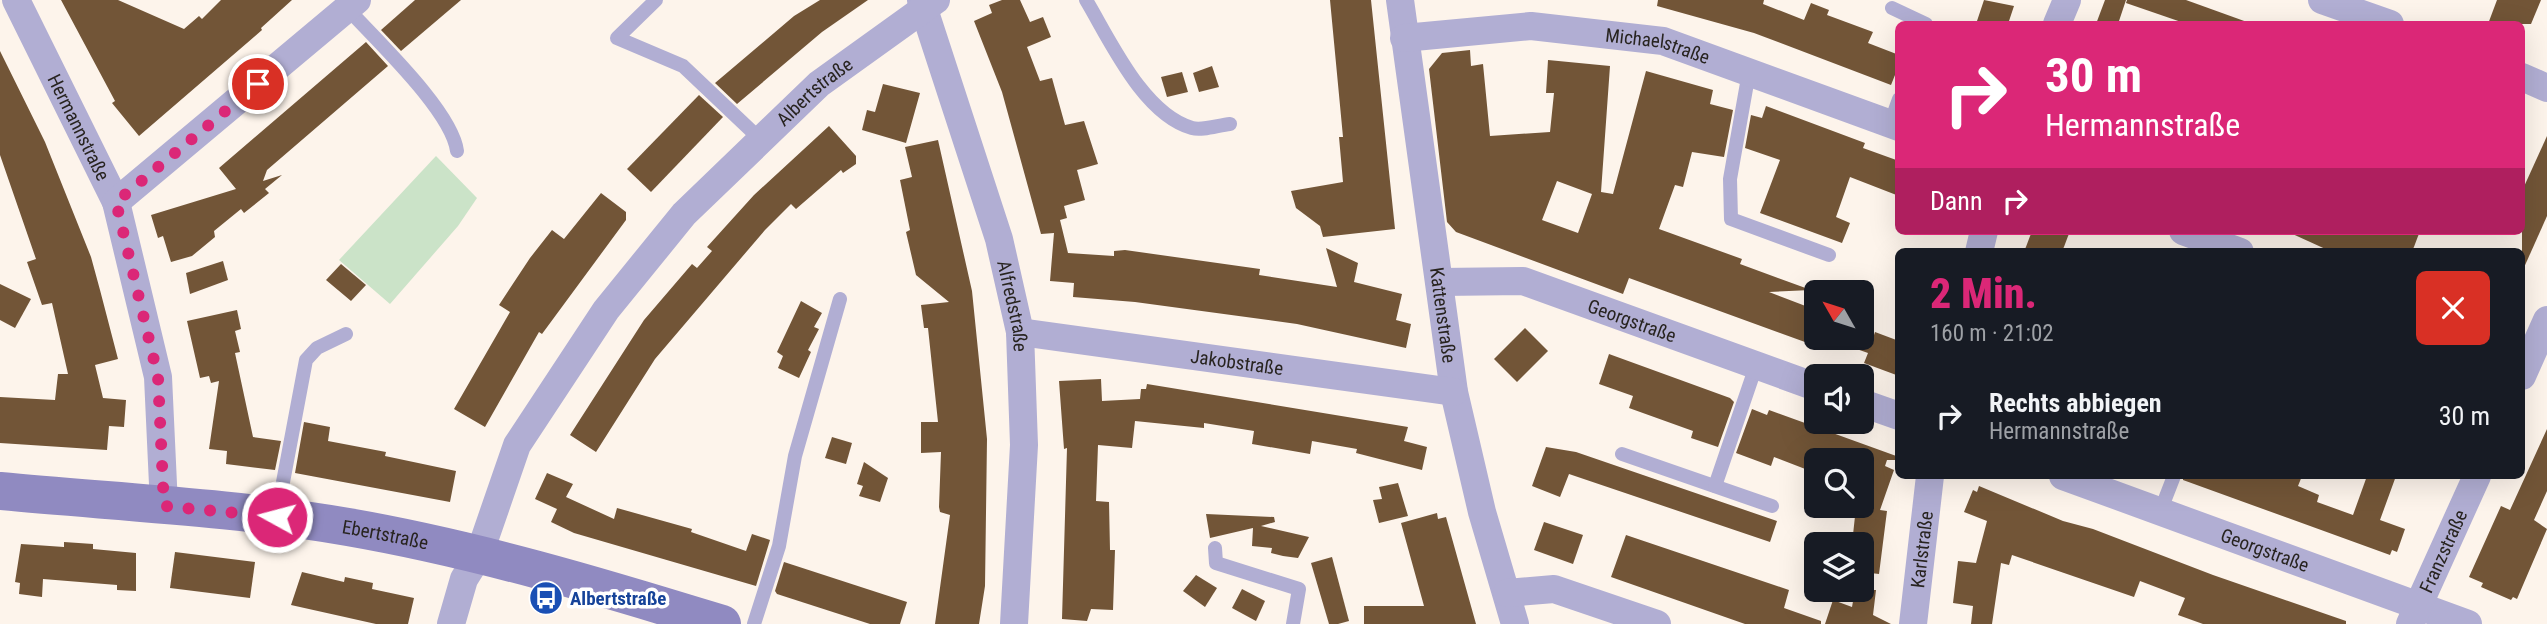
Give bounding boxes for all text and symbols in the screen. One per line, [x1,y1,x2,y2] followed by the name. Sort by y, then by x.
[1604,24,1713,69] street label: Michaelstraße
[2045,47,2142,104] text: 30 m
[1930,49,2021,140] icon: right
[772,53,857,131] street label: Albertstraße
[228,54,288,114] pin
[239,65,277,103] icon: arrive
[43,70,115,185] street label: Hermannstraße
[2045,106,2240,144] text: Hermannstraße
[1996,182,2034,220] icon: right
[1930,186,1982,216] text: Dann
[992,258,1032,352] street label: Alfredstraße
[1425,266,1461,365] street label: Kattenstraße
[1930,269,2037,318] text: 2 Min.
[2416,271,2490,345] button: close
[1804,280,1874,350] north arrow
[1804,280,1874,602] map controls
[1585,294,1679,347] street label: Georgstraße
[1930,320,2054,347] text: 160 m · 21:02
[1189,345,1285,380] street label: Jakobstraße
[1804,364,1874,434] button: sound
[1989,388,2162,418] text: Rechts abbiegen
[1930,397,1968,435] icon: right
[2439,401,2490,431] text: 30 m
[1989,418,2129,445] text: Hermannstraße
[1804,448,1874,518] button: search
[240,480,314,554] position arrow
[2415,506,2472,596] street label: Franzstraße
[1906,510,1938,589] street label: Karlstraße
[340,515,431,555] street label: Ebertstraße
[2217,524,2312,577] street label: Georgstraße
[1804,532,1874,602] button: layers
[527,579,565,617] bus stop icon: Albertstraße
[570,587,666,610] place label: Albertstraße

